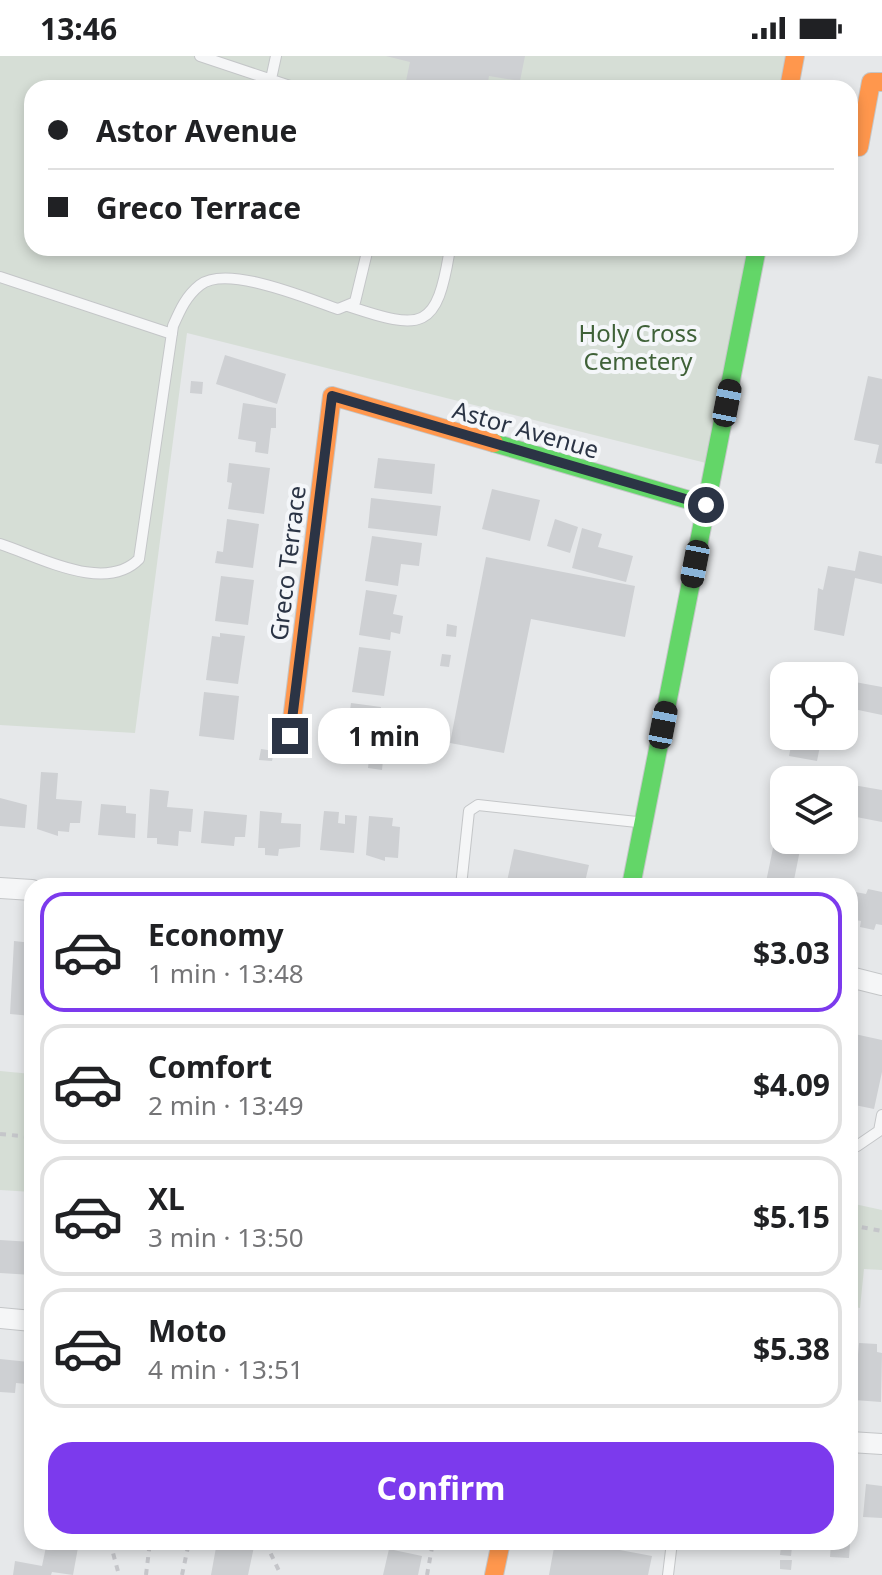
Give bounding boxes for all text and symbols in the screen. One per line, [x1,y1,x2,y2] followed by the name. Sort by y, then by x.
[40,8,117,49] text: 13:46
[96,110,298,151] text: Astor Avenue
[96,187,301,228] text: Greco Terrace
[578,316,698,377] park label: Holy Cross Cemetery
[711,377,743,429] car
[449,392,603,466] street label: Astor Avenue
[261,484,313,642] street label: Greco Terrace
[688,487,724,523] route start
[679,538,711,590] car
[770,662,858,854] map controls
[770,662,858,750] button: locate
[647,699,679,751] car
[318,708,450,764] callout: 1 min
[272,718,308,754] route end
[348,718,420,754] text: 1 min
[770,766,858,854] button: layers
[148,914,284,955] text: Economy
[52,916,124,988] icon: car
[753,932,830,973] text: $3.03
[148,955,304,991] text: 1 min · 13:48
[148,1046,272,1087] text: Comfort
[52,1048,124,1120] icon: car
[753,1064,830,1105] text: $4.09
[148,1087,304,1123] text: 2 min · 13:49
[148,1178,185,1219] text: XL
[52,1180,124,1252] icon: car
[753,1196,830,1237] text: $5.15
[148,1219,304,1255] text: 3 min · 13:50
[148,1310,227,1351] text: Moto
[52,1312,124,1384] icon: car
[753,1328,830,1369] text: $5.38
[148,1351,304,1387] text: 4 min · 13:51
[48,1442,834,1534] button: Confirm

